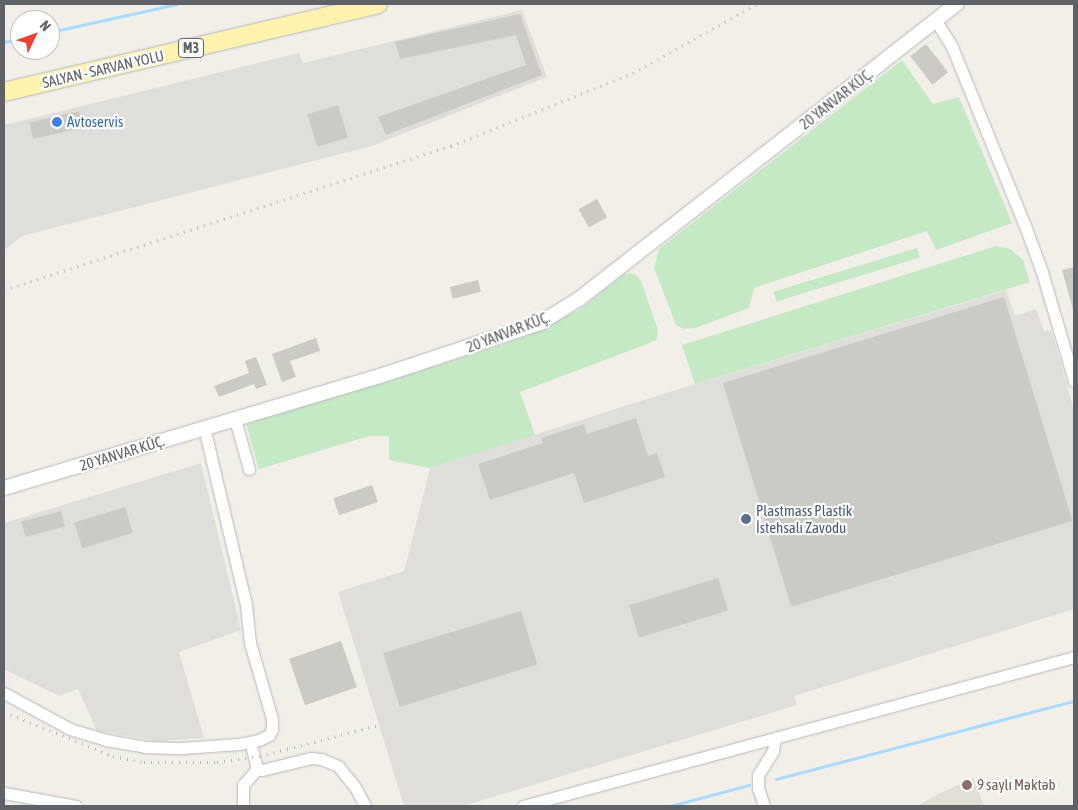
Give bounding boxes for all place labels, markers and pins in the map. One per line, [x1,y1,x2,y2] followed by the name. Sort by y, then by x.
[67,113,123,131] place label: Avtoservis
[51,116,63,128] marker: Avtoservis
[756,501,852,536] place label: Plastmass Plastik İstehsalı Zavodu
[740,513,752,525] marker: Plastmass Plastik İstehsalı Zavodu
[977,776,1056,794] place label: 9 saylı Məktəb
[961,779,973,791] marker: 9 saylı Məktəb

